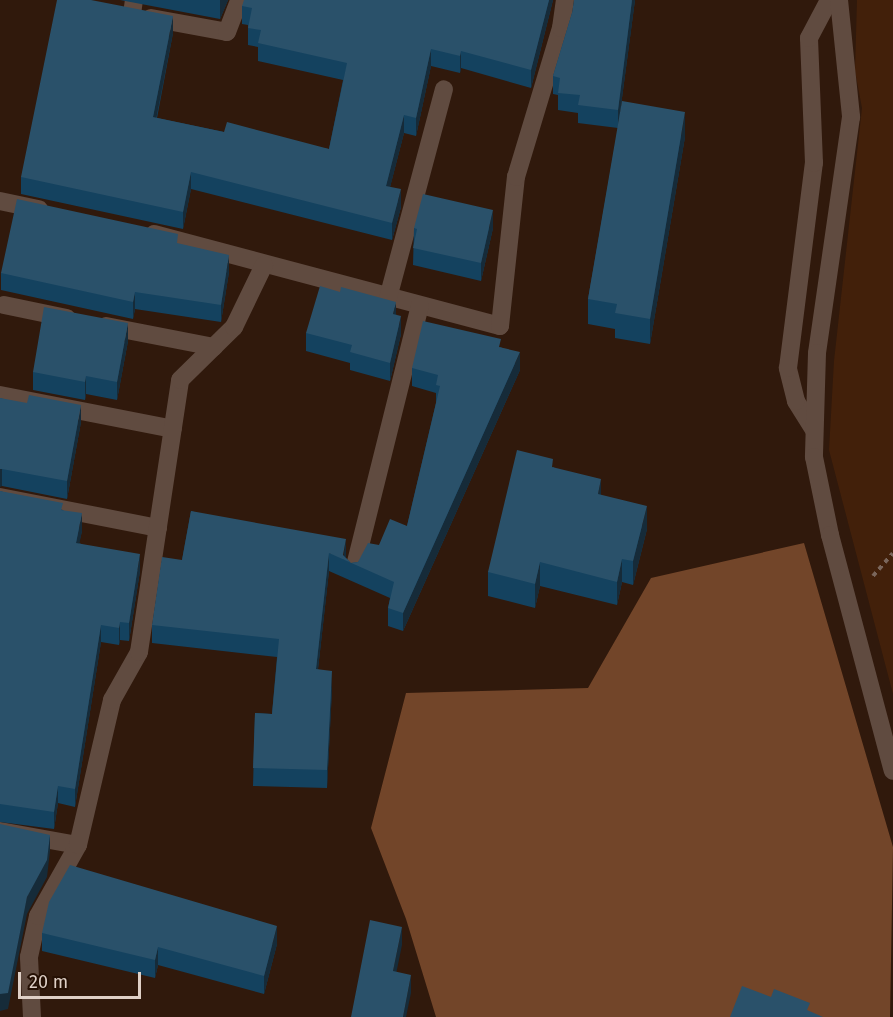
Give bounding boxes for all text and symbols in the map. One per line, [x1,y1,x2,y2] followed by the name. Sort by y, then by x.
[21,960,144,998] scale bar
[29,971,68,993] text: 20 m

